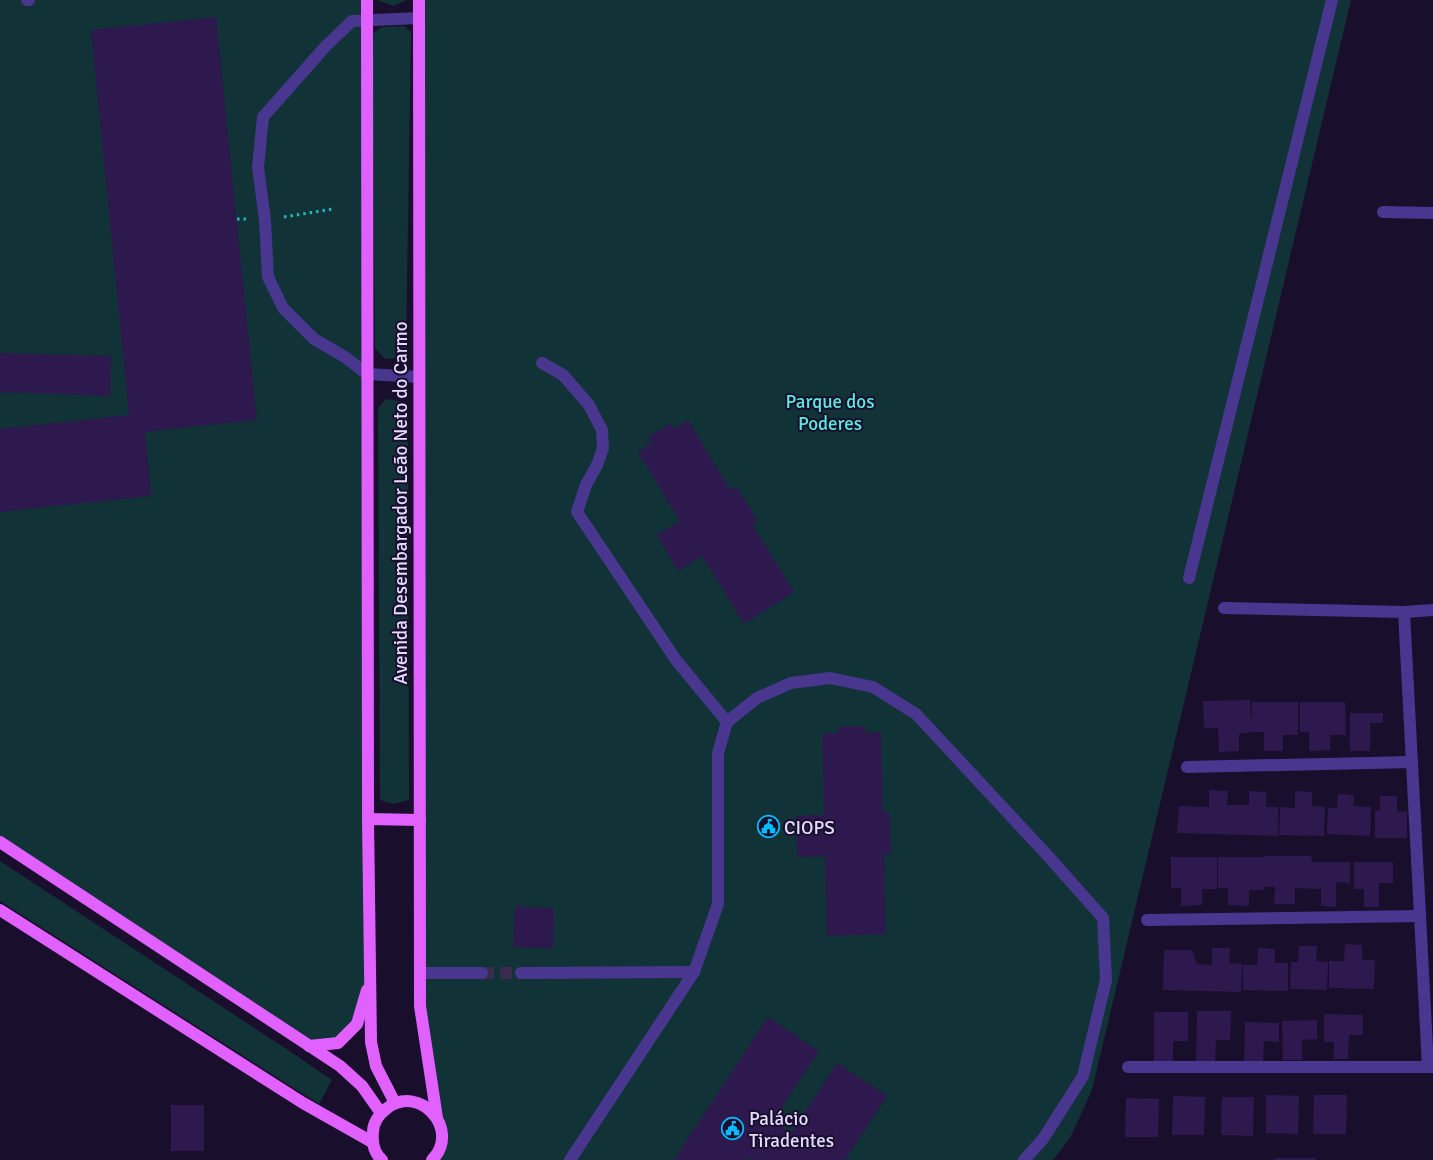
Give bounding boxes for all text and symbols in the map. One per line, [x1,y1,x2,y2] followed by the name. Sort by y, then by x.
[389,321,413,685] street label: Avenida Desembargador Leão Neto do Carmo
[785,390,875,436] park label: Parque dos Poderes
[756,815,780,839] public building icon: CIOPS
[784,816,835,840] place label: CIOPS
[749,1107,834,1153] place label: Palácio Tiradentes
[721,1117,745,1141] public building icon: Palácio Tiradentes

